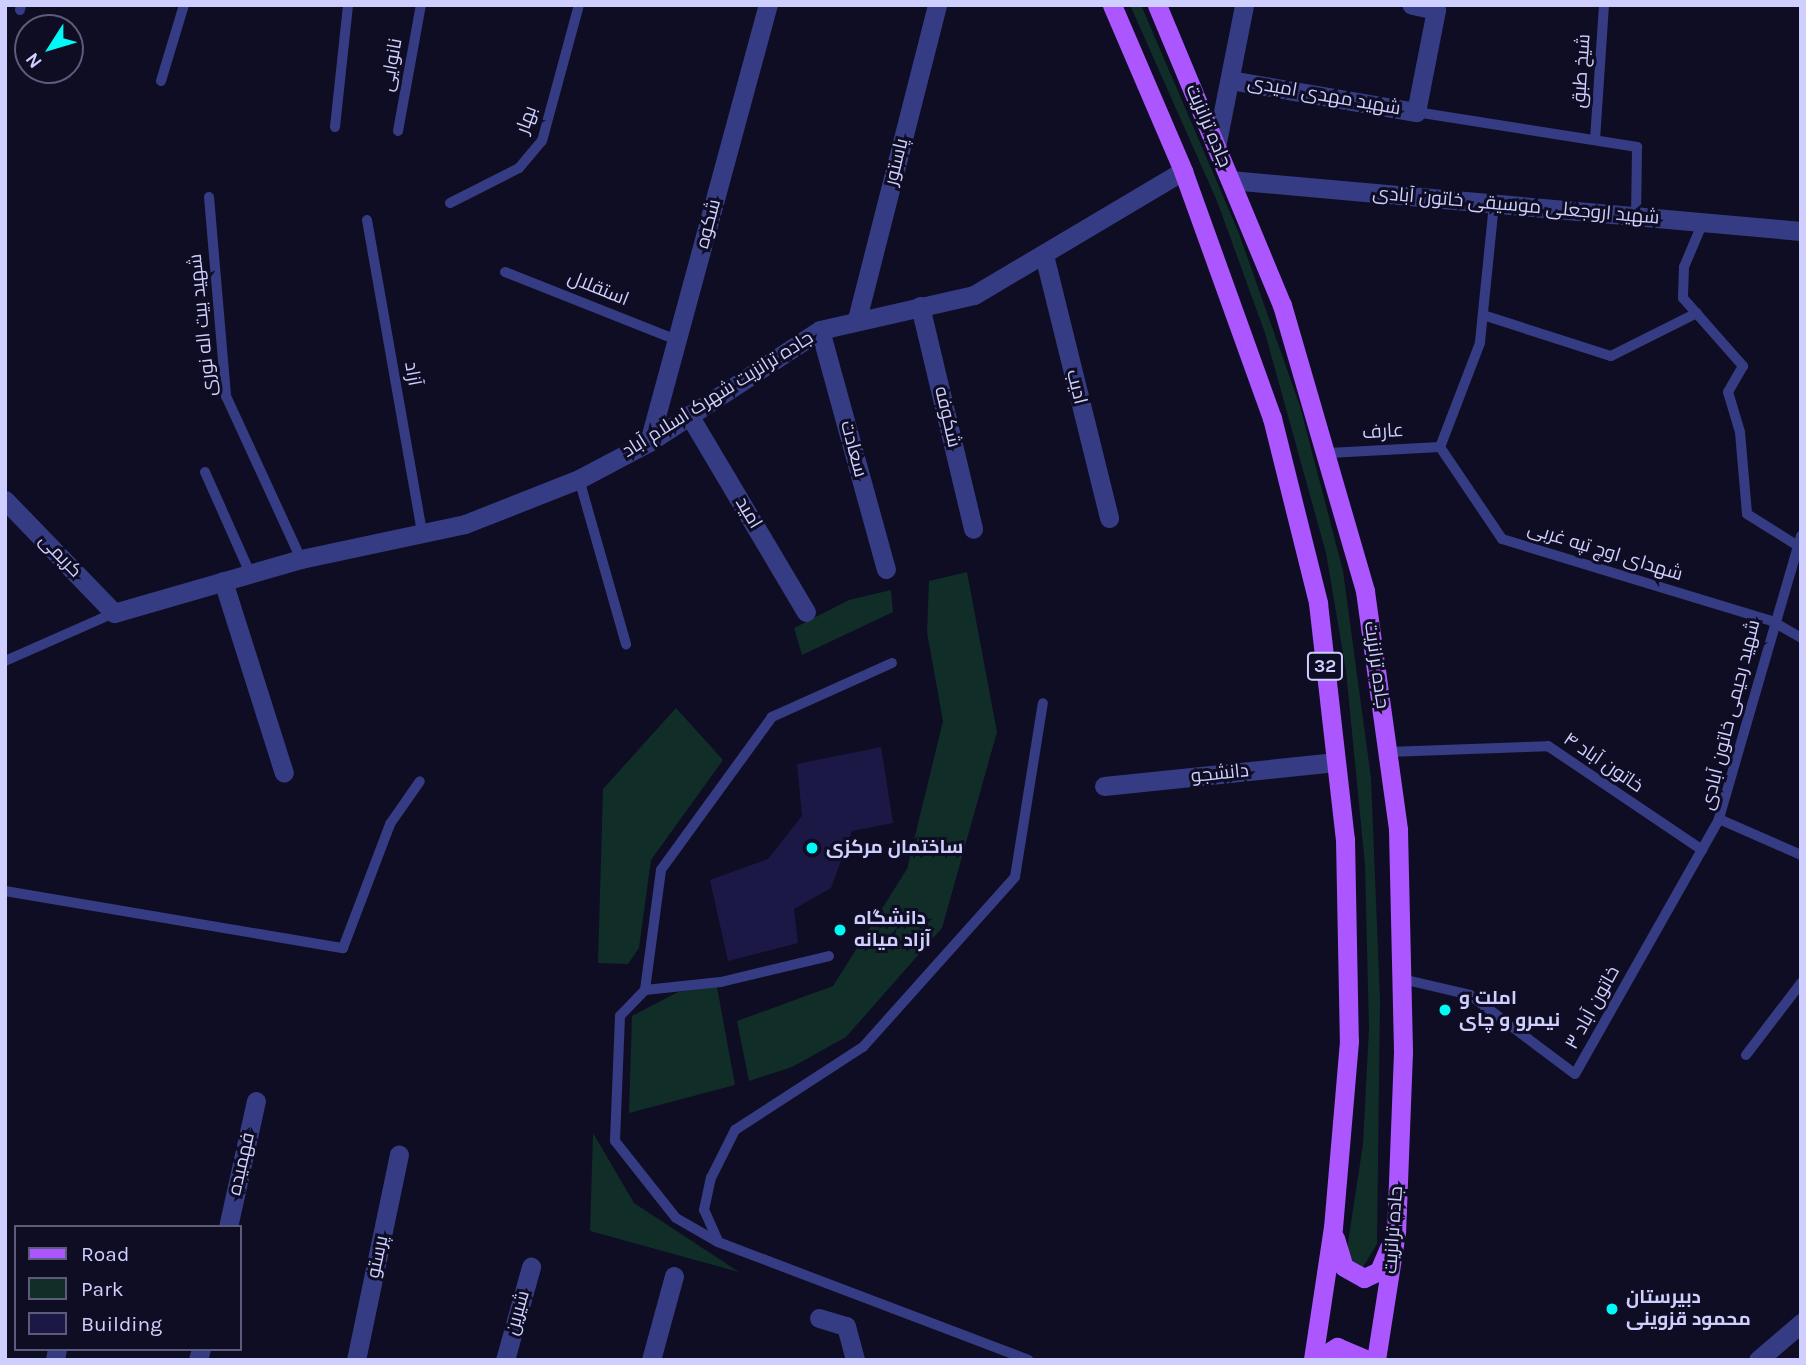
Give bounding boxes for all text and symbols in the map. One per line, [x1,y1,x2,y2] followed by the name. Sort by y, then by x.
[14,14,84,84] north arrow
[1568,33,1596,109] street label: شیخ طبق
[376,37,408,93] street label: نانوایی
[21,48,47,72] text: N
[1246,71,1402,121] street label: شهید مهدی امیدی
[1180,81,1236,171] street label: جاده ترانزیت
[511,103,543,137] street label: بهار
[880,136,914,188] street label: پاستور
[1372,182,1660,230] street label: شهید اروجعلی موسیقی خاتون آبادی
[691,197,727,251] street label: شکوه
[184,253,222,397] street label: شهید بیت اله نوری
[564,266,632,312] street label: استقلال
[618,327,818,463] street label: جاده ترانزیت شهرک اسلام آباد
[399,360,425,388] street label: آزاد
[1061,367,1091,407] street label: ادیب
[929,384,965,450] street label: شکوفه
[835,418,871,480] street label: سعادت
[1362,420,1404,444] street label: عارف
[730,493,766,533] street label: امید
[1525,518,1685,586] street label: شهدای اوچ تپه غربی
[34,529,86,583] street label: کریمی
[1696,618,1766,812] street label: شهید رحیمی خاتون آبادی
[1359,620,1393,710] street label: جاده ترانزیت
[1306,652,1344,680] road number: 32
[1559,728,1647,798] street label: خاتون آباد ۴
[1190,760,1250,788] street label: دانشجو
[826,837,963,859] place label: ساختمان مرکزی
[804,840,820,856] marker: ساختمان مرکزی
[854,908,931,952] place label: دانشگاه آزاد میانه
[832,922,848,938] marker: دانشگاه آزاد میانه
[1561,962,1625,1054] street label: خاتون آباد ۳
[1459,988,1560,1032] place label: املت و نیمرو و چای
[1437,1002,1453,1018] marker: املت و نیمرو و چای
[224,1130,260,1198] street label: فهمیده
[1380,1185,1408,1275] street label: جاده ترانزیت
[14,1225,242,1351] legend
[362,1234,394,1280] street label: پرستو
[81,1242,129,1266] text: Road
[81,1277,124,1301] text: Park
[1626,1287,1751,1331] place label: دبیرستان محمود قزوینی
[501,1288,535,1338] street label: شیرین
[1604,1301,1620,1317] marker: دبیرستان محمود قزوینی
[81,1312,162,1336] text: Building

